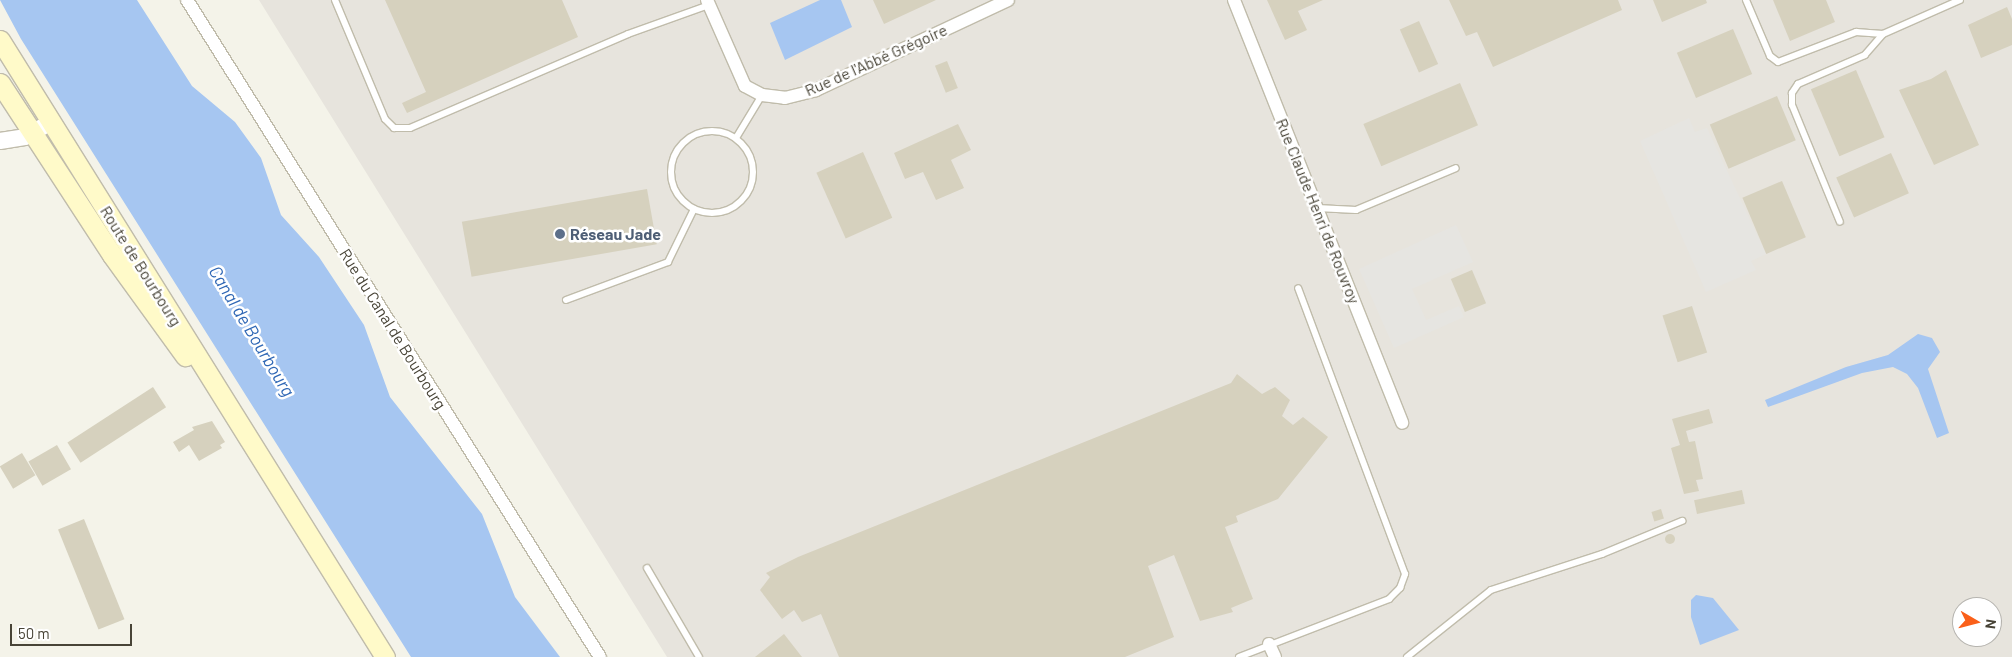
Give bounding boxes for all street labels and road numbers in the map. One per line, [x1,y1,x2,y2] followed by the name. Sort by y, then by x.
[802,20,950,100] street label: Rue de l'Abbé Grégoire
[1272,116,1364,306] street label: Rue Claude Henri de Rouvroy
[96,202,186,330] street label: Route de Bourbourg
[336,245,450,413] street label: Rue du Canal de Bourbourg

